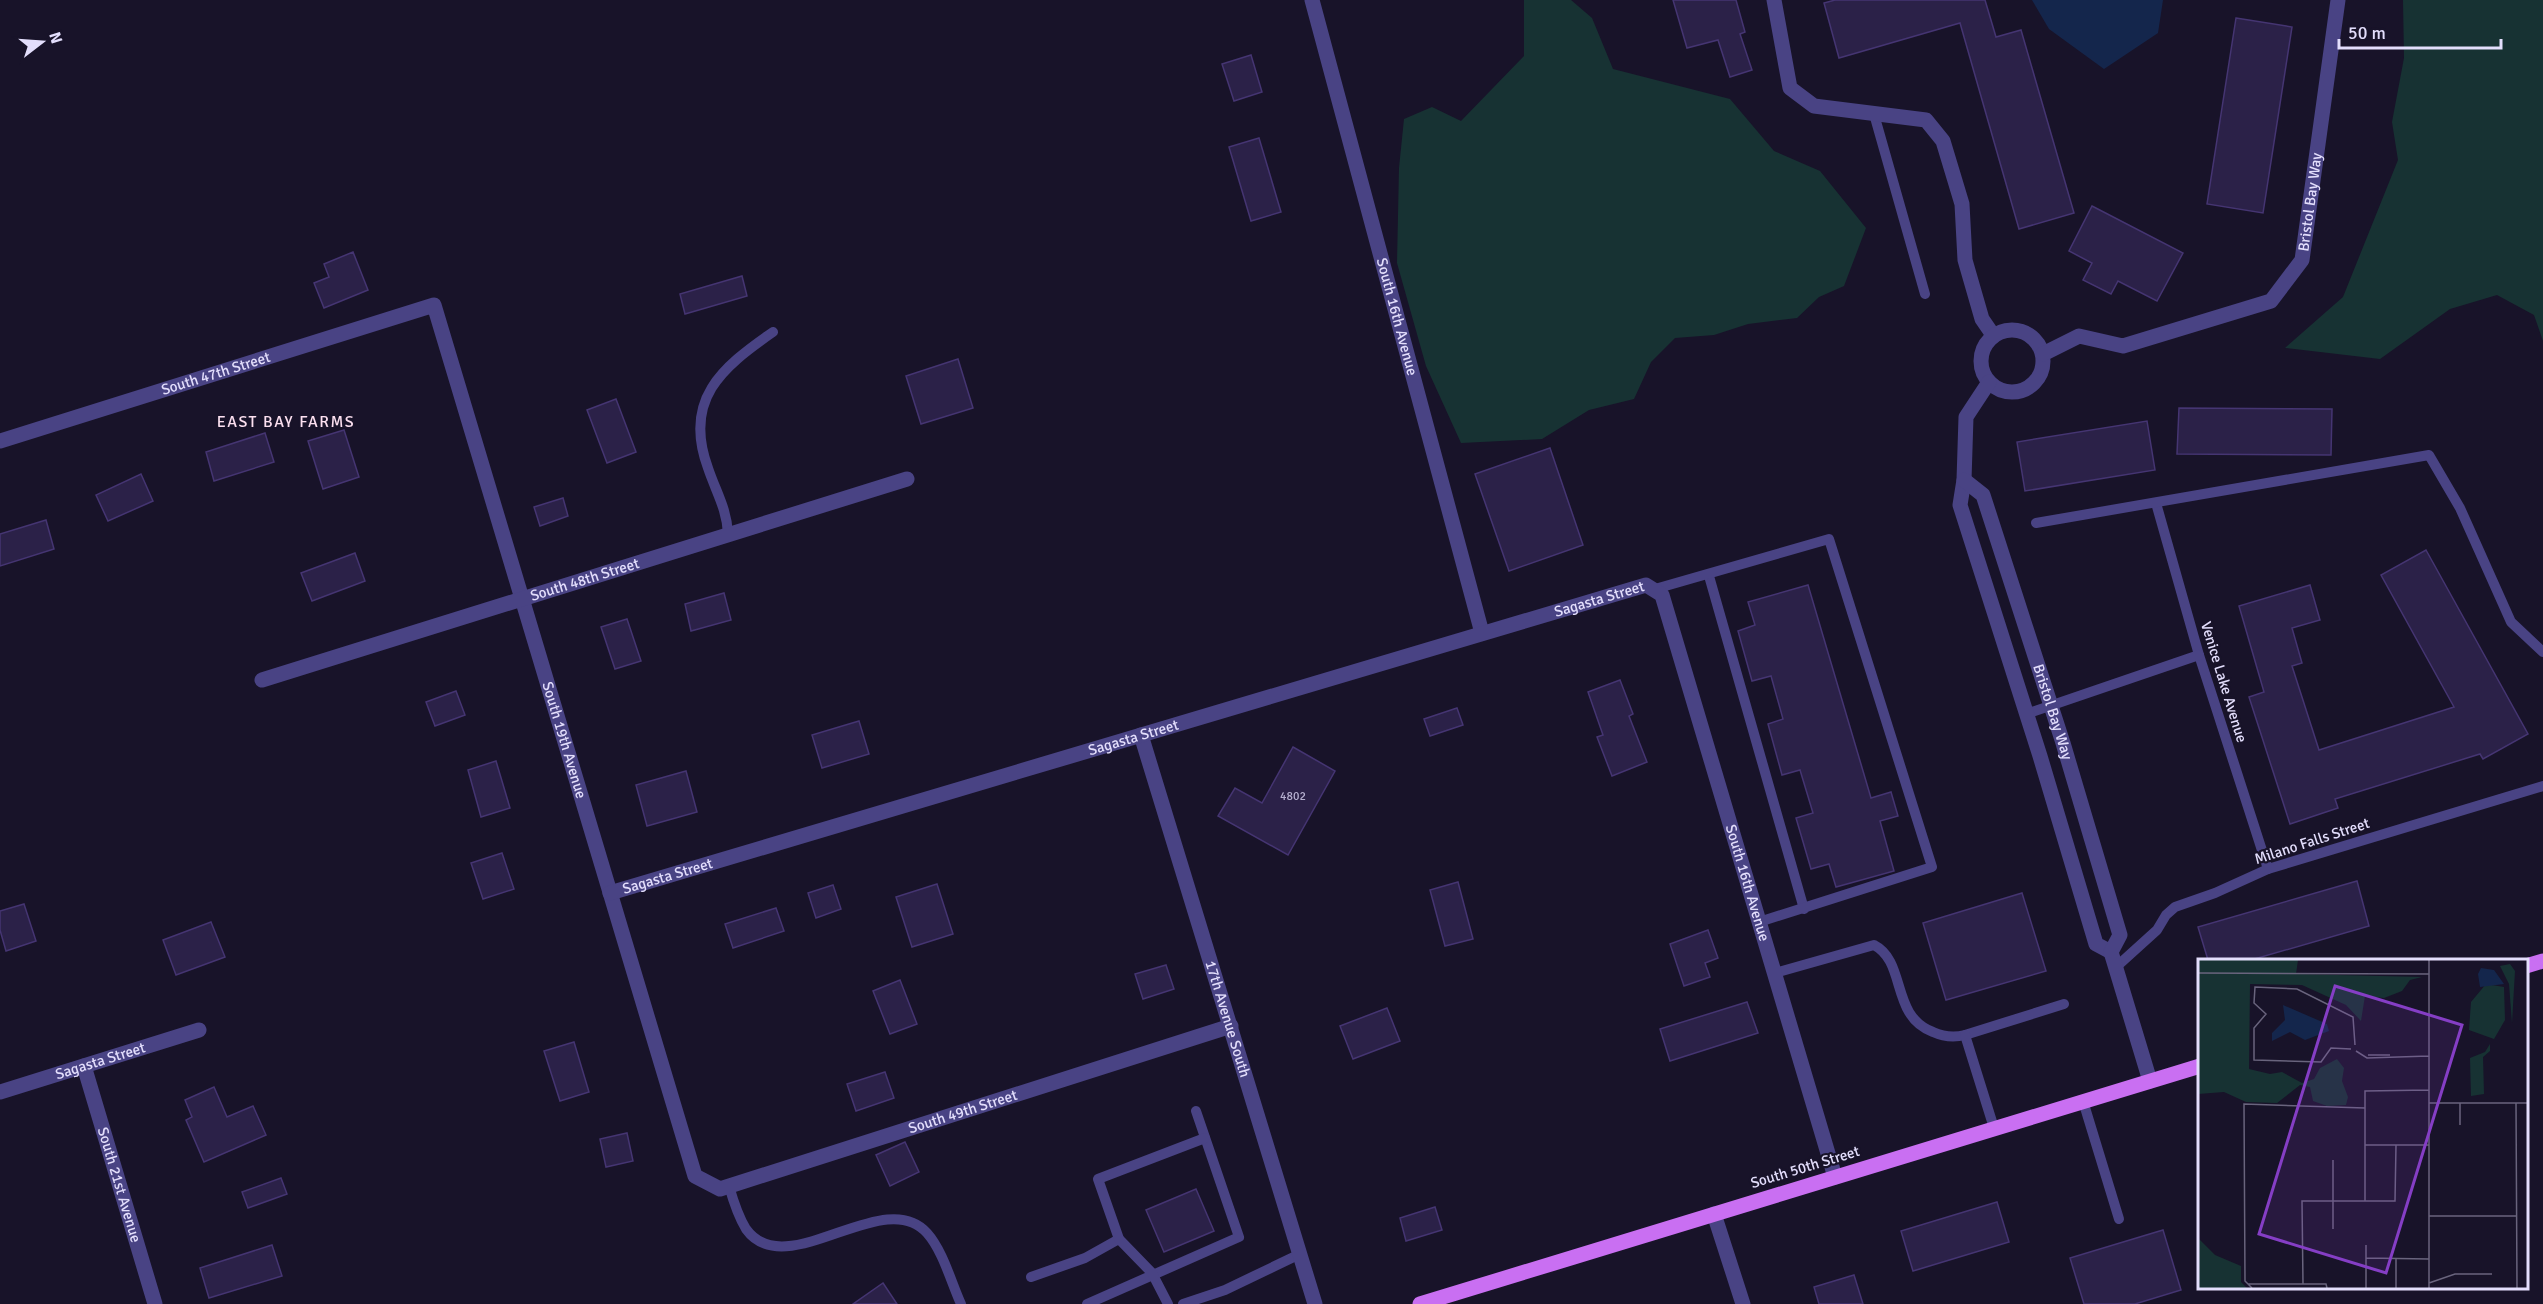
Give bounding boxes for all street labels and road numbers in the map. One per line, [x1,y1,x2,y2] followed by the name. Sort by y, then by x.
[2294,152,2326,252] street label: Bristol Bay Way
[1373,256,1421,378] street label: South 16th Avenue
[159,348,272,399] street label: South 47th Street
[528,554,641,605] street label: South 48th Street
[1552,577,1646,621] street label: Sagasta Street
[2197,619,2251,745] street label: Venice Lake Avenue
[2029,662,2076,762] street label: Bristol Bay Way
[538,680,590,801] street label: South 19th Avenue
[1086,715,1181,759] street label: Sagasta Street
[2252,814,2372,868] street label: Milano Falls Street
[1722,822,1773,943] street label: South 16th Avenue
[620,854,715,898] street label: Sagasta Street
[1202,959,1254,1080] street label: 17th Avenue South
[53,1038,147,1083] street label: Sagasta Street
[906,1086,1019,1137] street label: South 49th Street
[94,1125,145,1245] street label: South 21st Avenue
[1748,1142,1862,1192] street label: South 50th Street

